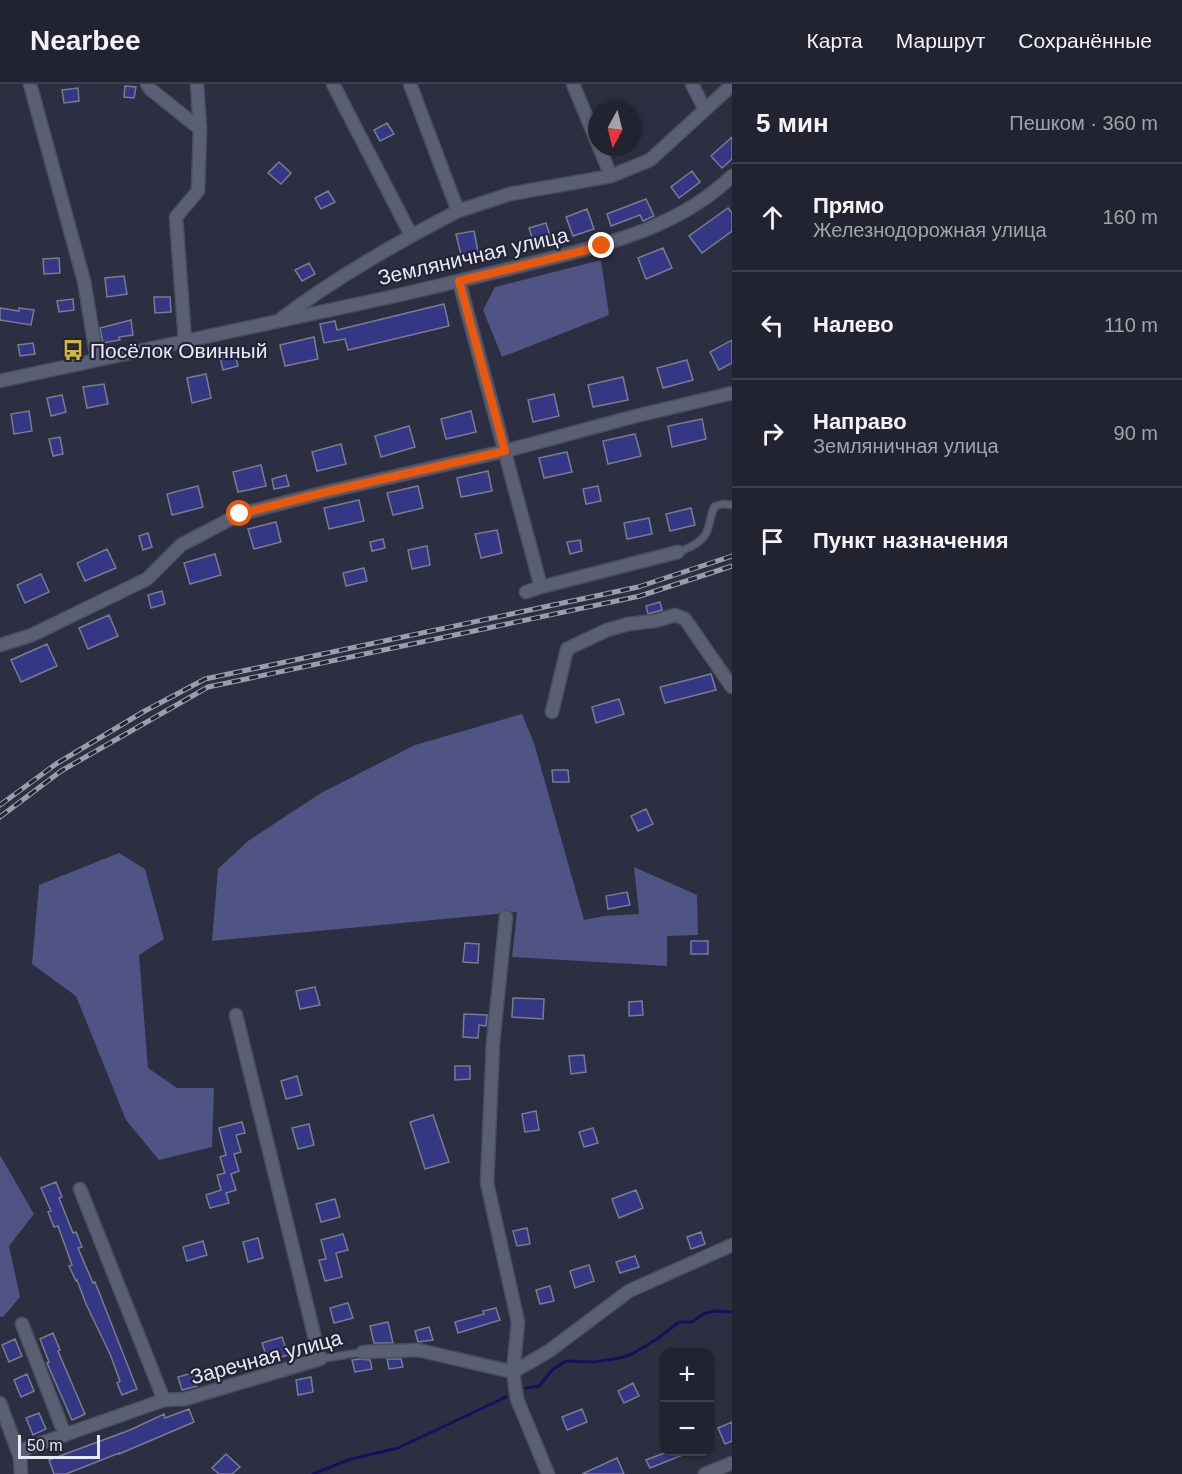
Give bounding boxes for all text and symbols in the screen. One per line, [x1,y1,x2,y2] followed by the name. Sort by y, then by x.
[30,25,141,56] text: Nearbee
[807,29,863,52] text: Карта
[896,29,985,52] text: Маршрут
[1018,29,1152,52] text: Сохранённые
[588,102,642,156] north arrow
[756,108,829,138] text: 5 мин
[1009,112,1158,134] text: Пешком · 360 m
[813,193,884,218] text: Прямо
[756,201,789,234] icon: ahead
[1102,206,1158,228] text: 160 m
[813,219,1047,241] text: Железнодорожная улица
[375,223,571,289] street label: Земляничная улица
[588,232,614,258] route end
[756,309,789,342] icon: left
[813,312,894,337] text: Налево
[1104,314,1158,336] text: 110 m
[61,338,85,362] bus stop icon: Посёлок Овинный
[90,339,267,362] place label: Посёлок Овинный
[813,409,907,434] text: Направо
[756,417,789,450] icon: right
[1114,422,1158,444] text: 90 m
[813,435,999,457] text: Земляничная улица
[226,500,252,526] route start
[756,525,789,558] icon: arrive
[813,528,1009,553] text: Пункт назначения
[188,1326,345,1388] street label: Заречная улица
[660,1348,714,1456] map controls
[660,1348,714,1402] button: +
[660,1402,714,1456] button: −
[18,1432,100,1460] scale bar
[27,1437,63,1454] text: 50 m

